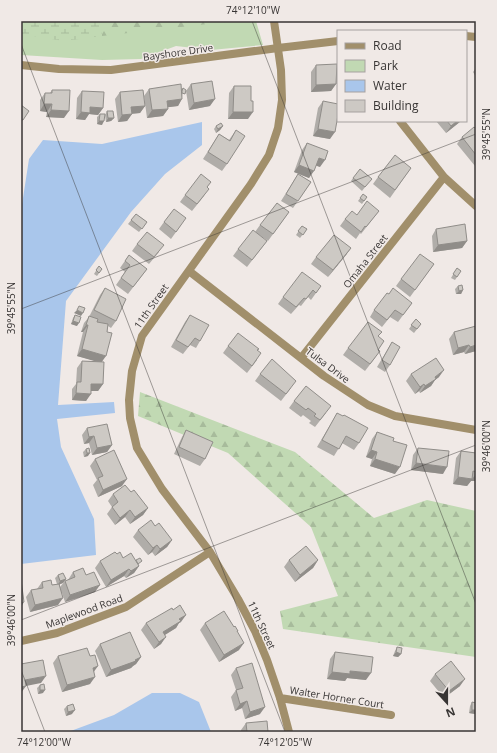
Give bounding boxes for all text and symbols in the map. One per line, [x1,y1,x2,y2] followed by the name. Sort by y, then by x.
[226,3,281,17] text: 74°12'10"W
[337,30,467,122] legend
[373,37,402,54] text: Road
[142,40,214,64] street label: Bayshore Drive
[373,57,399,74] text: Park
[373,77,407,94] text: Water
[373,97,419,114] text: Building
[479,108,493,160] text: 39°45'55"N
[340,231,391,291] street label: Omaha Street
[130,280,172,331] street label: 11th Street
[4,282,18,334] text: 39°45'55"N
[303,344,353,386] street label: Tulsa Drive
[479,420,493,472] text: 39°46'00"N
[43,591,125,631] street label: Maplewood Road
[4,594,18,646] text: 39°46'00"N
[245,599,279,652] street label: 11th Street
[289,683,386,711] street label: Walter Horner Court
[427,683,467,723] north arrow
[444,704,458,721] text: N
[17,735,72,749] text: 74°12'00"W
[258,735,313,749] text: 74°12'05"W

